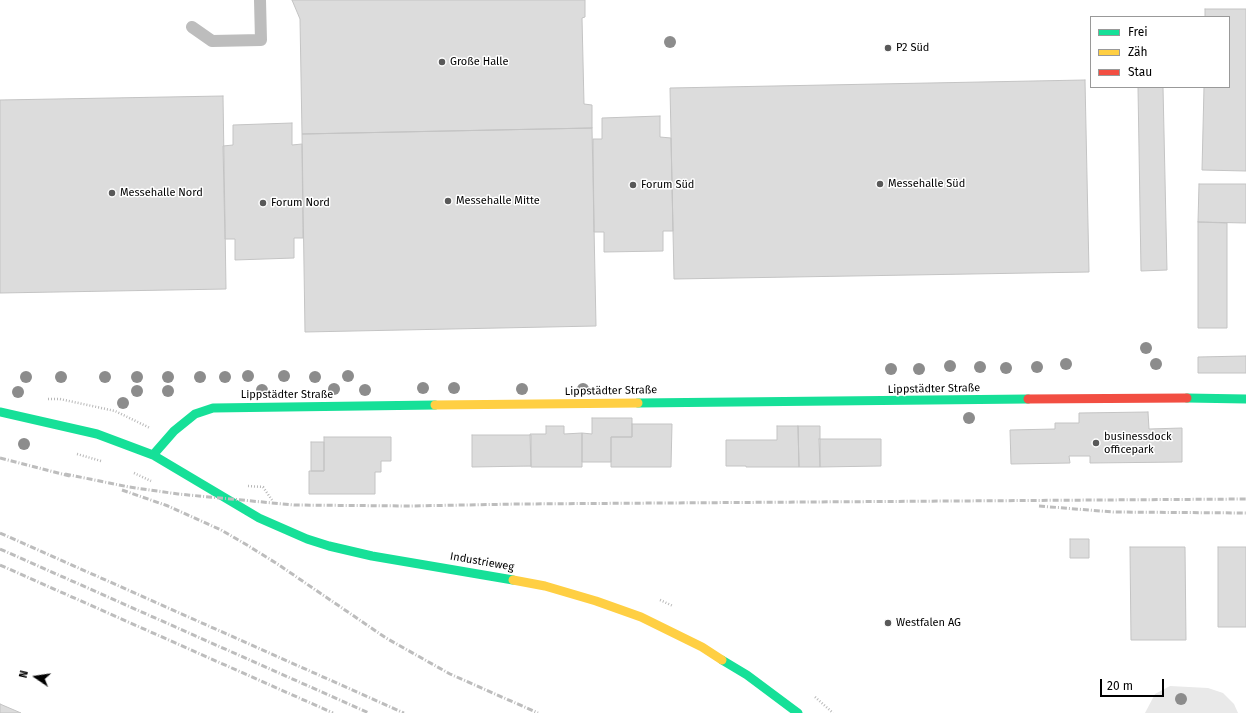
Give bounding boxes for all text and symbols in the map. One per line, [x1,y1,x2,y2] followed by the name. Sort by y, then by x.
[1090,16,1230,88] legend
[1128,25,1148,39] text: Frei
[896,41,929,55] place label: P2 Süd
[883,43,893,53] marker: P2 Süd
[1128,45,1148,59] text: Zäh
[450,55,508,69] place label: Große Halle
[437,57,447,67] marker: Große Halle
[1128,65,1152,79] text: Stau
[888,177,965,191] place label: Messehalle Süd
[641,178,694,192] place label: Forum Süd
[875,179,885,189] marker: Messehalle Süd
[628,180,638,190] marker: Forum Süd
[120,186,203,200] place label: Messehalle Nord
[107,188,117,198] marker: Messehalle Nord
[456,194,540,208] place label: Messehalle Mitte
[271,196,330,210] place label: Forum Nord
[443,196,453,206] marker: Messehalle Mitte
[258,198,268,208] marker: Forum Nord
[888,382,980,396] street label: Lippstädter Straße
[565,384,657,398] street label: Lippstädter Straße
[241,388,333,402] street label: Lippstädter Straße
[1104,430,1172,456] place label: businessdock officepark
[1091,438,1101,448] marker: businessdock officepark
[449,550,515,574] street label: Industrieweg
[896,616,961,630] place label: Westfalen AG
[883,618,893,628] marker: Westfalen AG
[16,657,56,697] north arrow
[17,669,31,679] text: N
[1102,671,1166,697] scale bar
[1107,679,1133,693] text: 20 m

